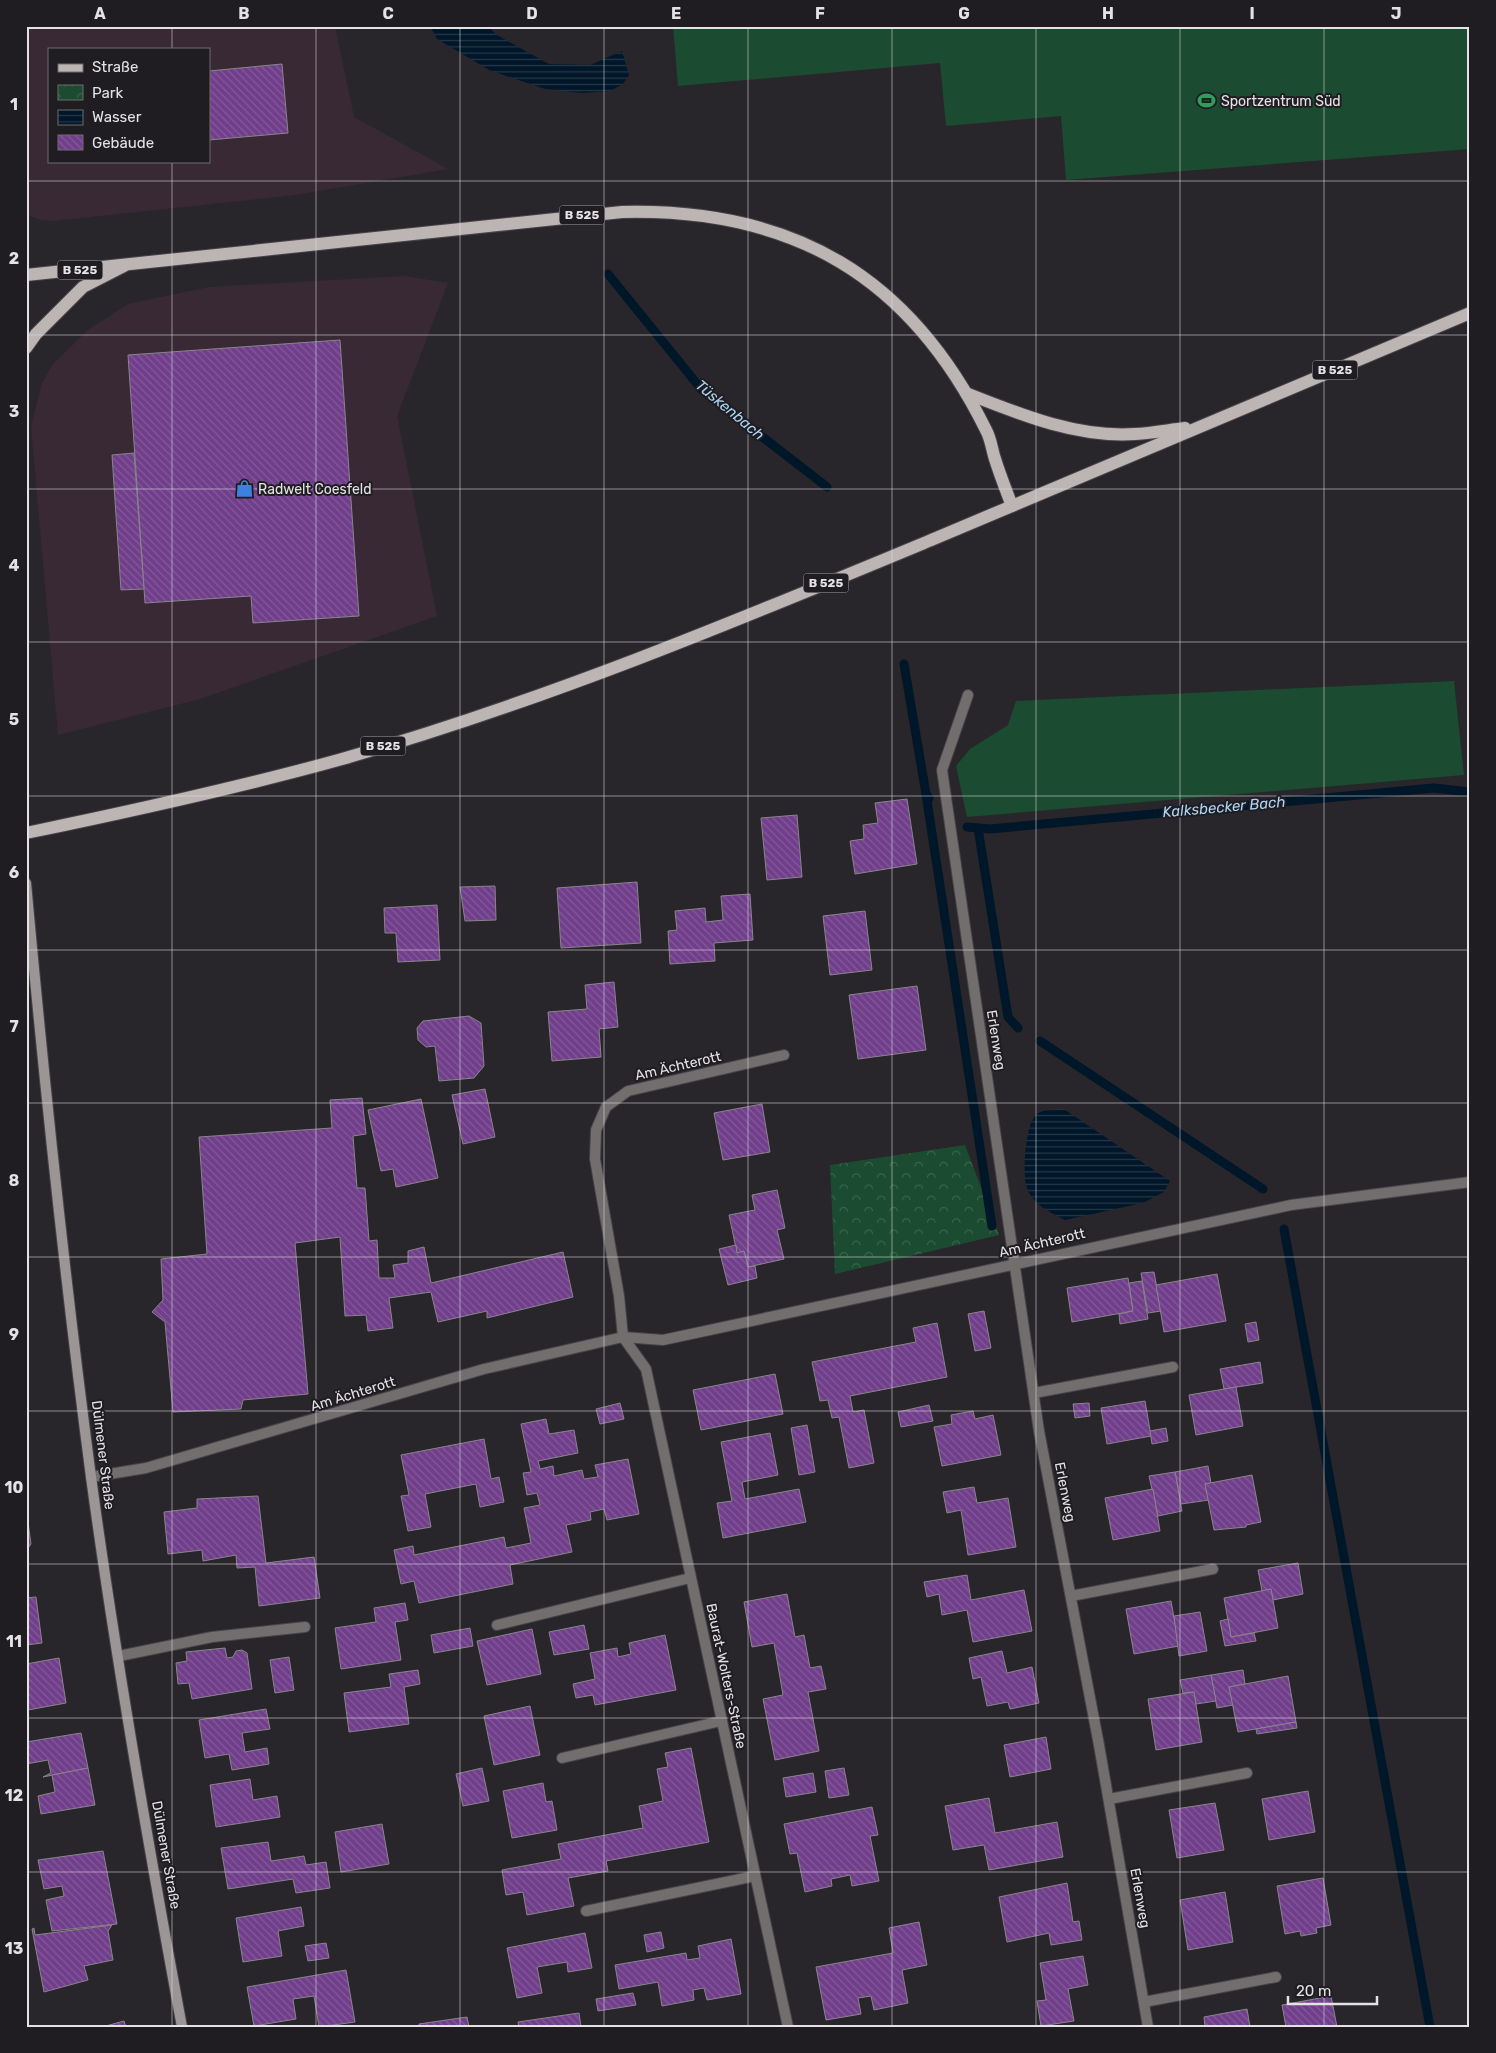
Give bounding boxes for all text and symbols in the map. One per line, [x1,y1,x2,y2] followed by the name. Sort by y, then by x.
[94,4,106,23] text: A
[238,4,250,23] text: B
[382,4,394,23] text: C
[526,4,538,23] text: D
[671,4,681,23] text: E
[815,4,825,23] text: F
[958,4,970,23] text: G
[1102,4,1114,23] text: H
[1249,4,1255,23] text: I
[1391,4,1401,23] text: J
[48,48,210,162] legend
[92,58,138,76] text: Straße
[92,84,123,102] text: Park
[1197,91,1217,111] sports icon: Sportzentrum Süd
[1221,93,1341,110] place label: Sportzentrum Süd
[10,95,18,114] text: 1
[92,108,142,126] text: Wasser
[92,134,154,152] text: Gebäude
[560,206,604,224] road number: B 525
[9,249,19,268] text: 2
[58,260,102,280] road number: B 525
[1312,360,1358,380] road number: B 525
[692,376,768,444] water label: Tüskenbach
[9,402,19,421] text: 3
[234,479,254,499] shop icon: Radwelt Coesfeld
[258,481,372,498] place label: Radwelt Coesfeld
[9,556,20,575] text: 4
[804,574,848,592] road number: B 525
[9,710,19,729] text: 5
[360,736,406,756] road number: B 525
[1162,793,1286,821] water label: Kalksbecker Bach
[9,863,19,882] text: 6
[983,1009,1009,1071] street label: Erlenweg
[9,1017,19,1036] text: 7
[633,1048,723,1084] street label: Am Ächterott
[9,1171,20,1190] text: 8
[997,1225,1087,1261] street label: Am Ächterott
[9,1325,19,1344] text: 9
[309,1373,398,1415] street label: Am Ächterott
[88,1400,118,1511] street label: Dülmener Straße
[1051,1461,1079,1523] street label: Erlenweg
[5,1478,24,1497] text: 10
[702,1602,750,1750] street label: Baurat-Wolters-Straße
[6,1632,22,1651] text: 11
[5,1786,23,1805] text: 12
[148,1799,184,1911] street label: Dülmener Straße
[1126,1867,1154,1929] street label: Erlenweg
[5,1939,23,1958] text: 13
[1288,1973,1377,2005] scale bar
[1296,1982,1331,2000] text: 20 m

